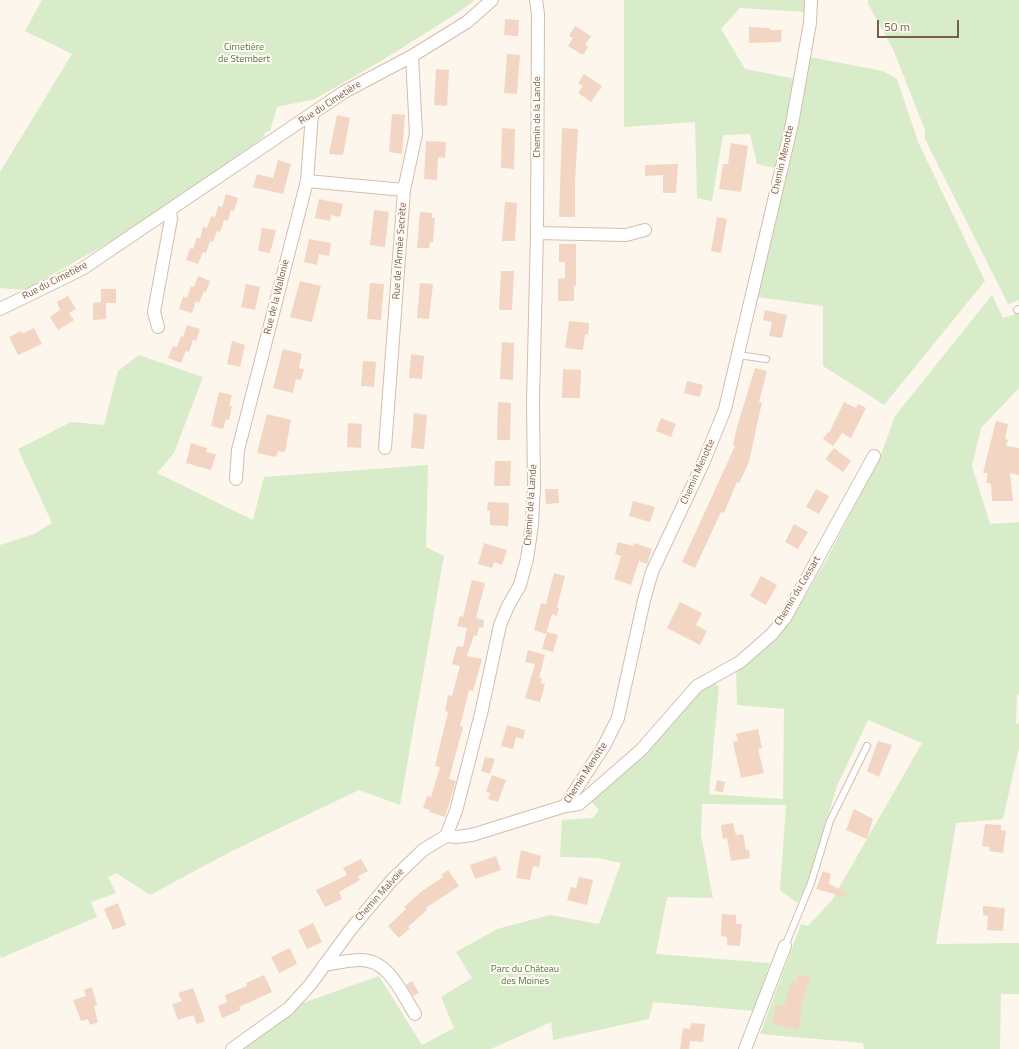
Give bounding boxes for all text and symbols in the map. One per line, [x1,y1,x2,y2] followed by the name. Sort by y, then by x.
[879,12,961,38] scale bar
[884,17,910,36] text: 50 m
[218,42,270,66] park label: Cimetière de Stembert
[532,76,544,158] street label: Chemin de la Lande
[297,78,363,128] street label: Rue du Cimetière
[769,125,797,195] street label: Chemin Menotte
[391,202,409,300] street label: Rue de l'Armée Secrète
[262,258,292,336] street label: Rue de la Wallonie
[20,259,90,303] street label: Rue du Cimetière
[678,438,718,506] street label: Chemin Menotte
[522,464,540,546] street label: Chemin de la Lande
[773,554,823,628] street label: Chemin du Cossart
[562,740,610,806] street label: Chemin Menotte
[353,866,407,924] street label: Chemin Malvoie
[491,964,559,988] park label: Parc du Château des Moines

